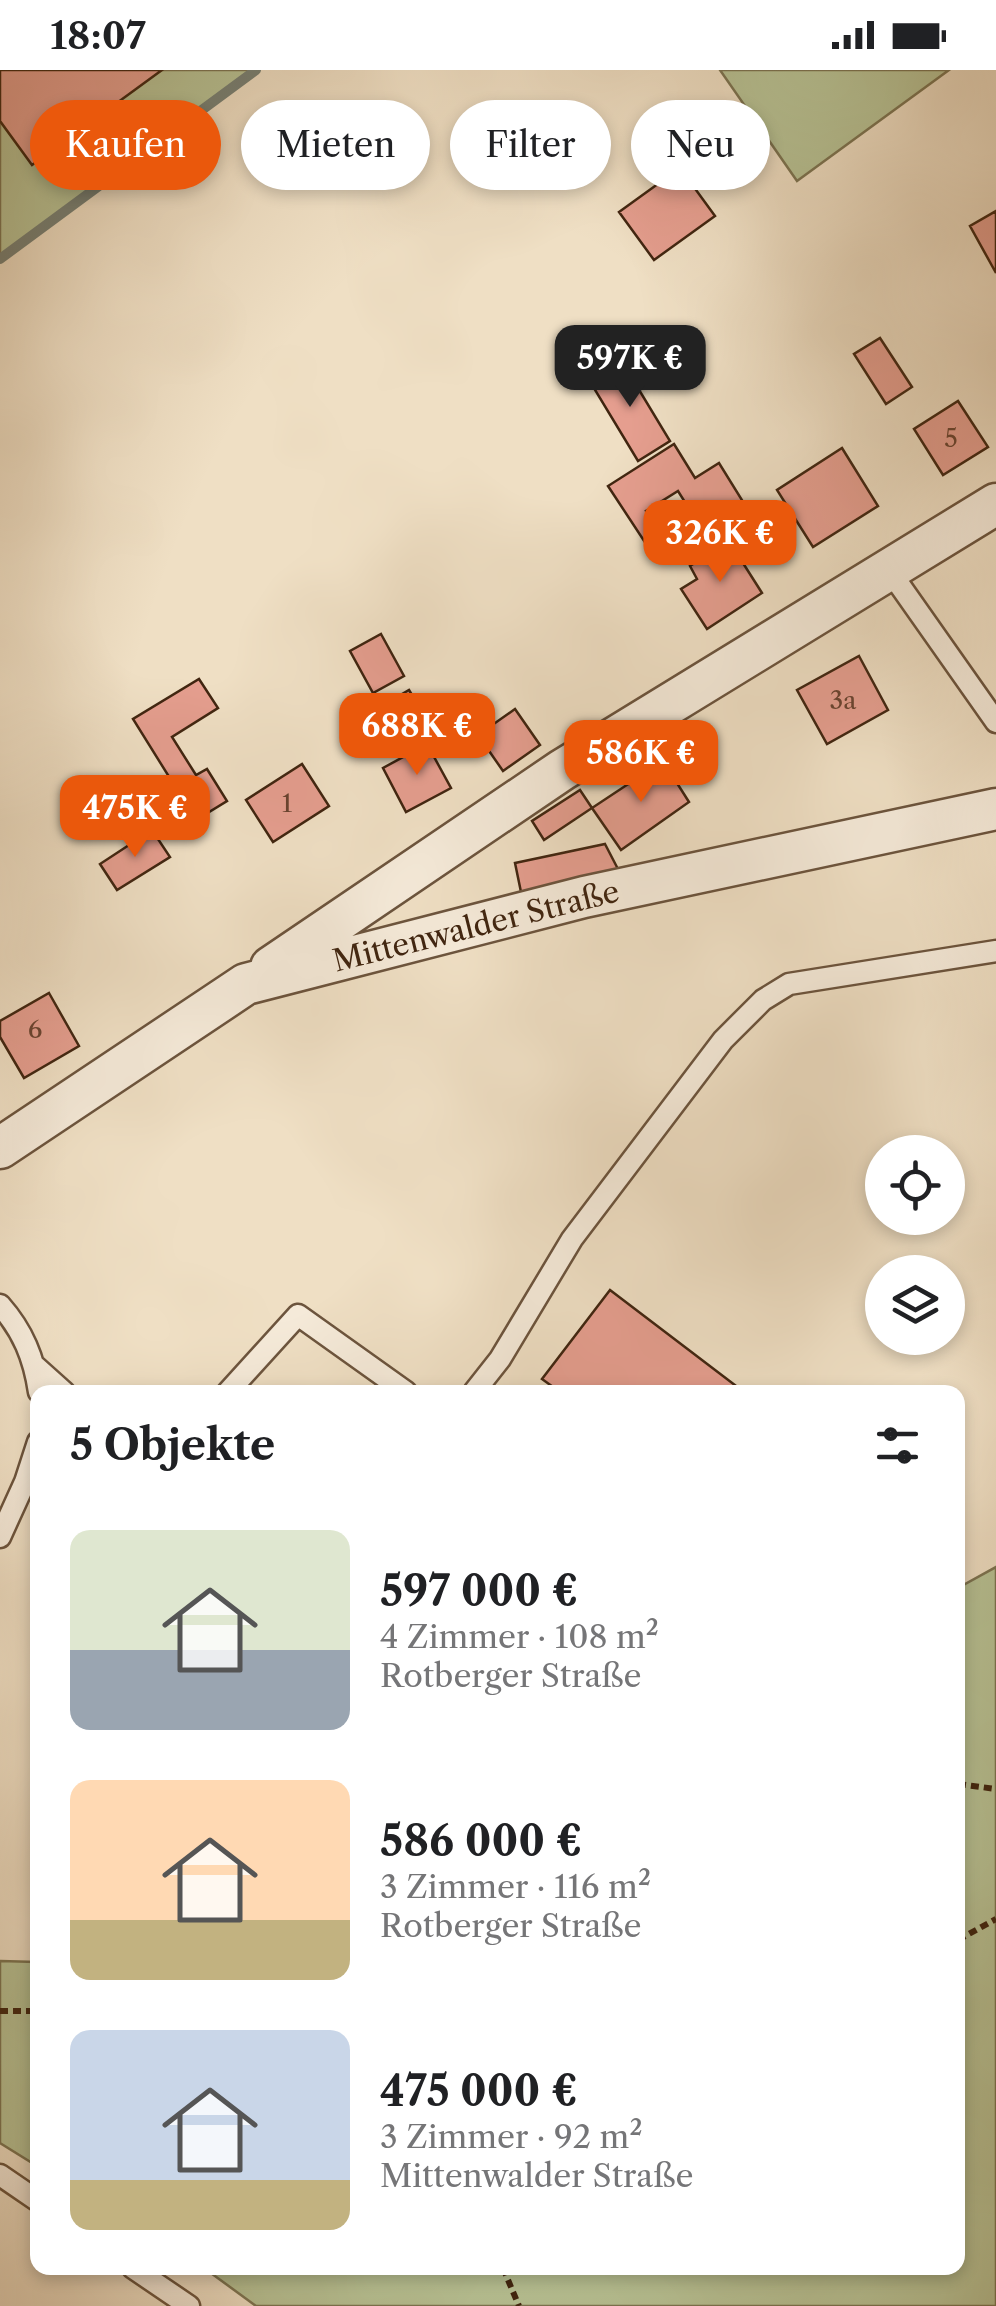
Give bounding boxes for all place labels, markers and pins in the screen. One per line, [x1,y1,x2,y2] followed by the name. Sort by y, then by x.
[549,325,711,410] pin: 597K €
[639,500,801,585] pin: 326K €
[336,693,498,778] pin: 688K €
[560,720,722,805] pin: 586K €
[54,775,216,860] pin: 475K €

